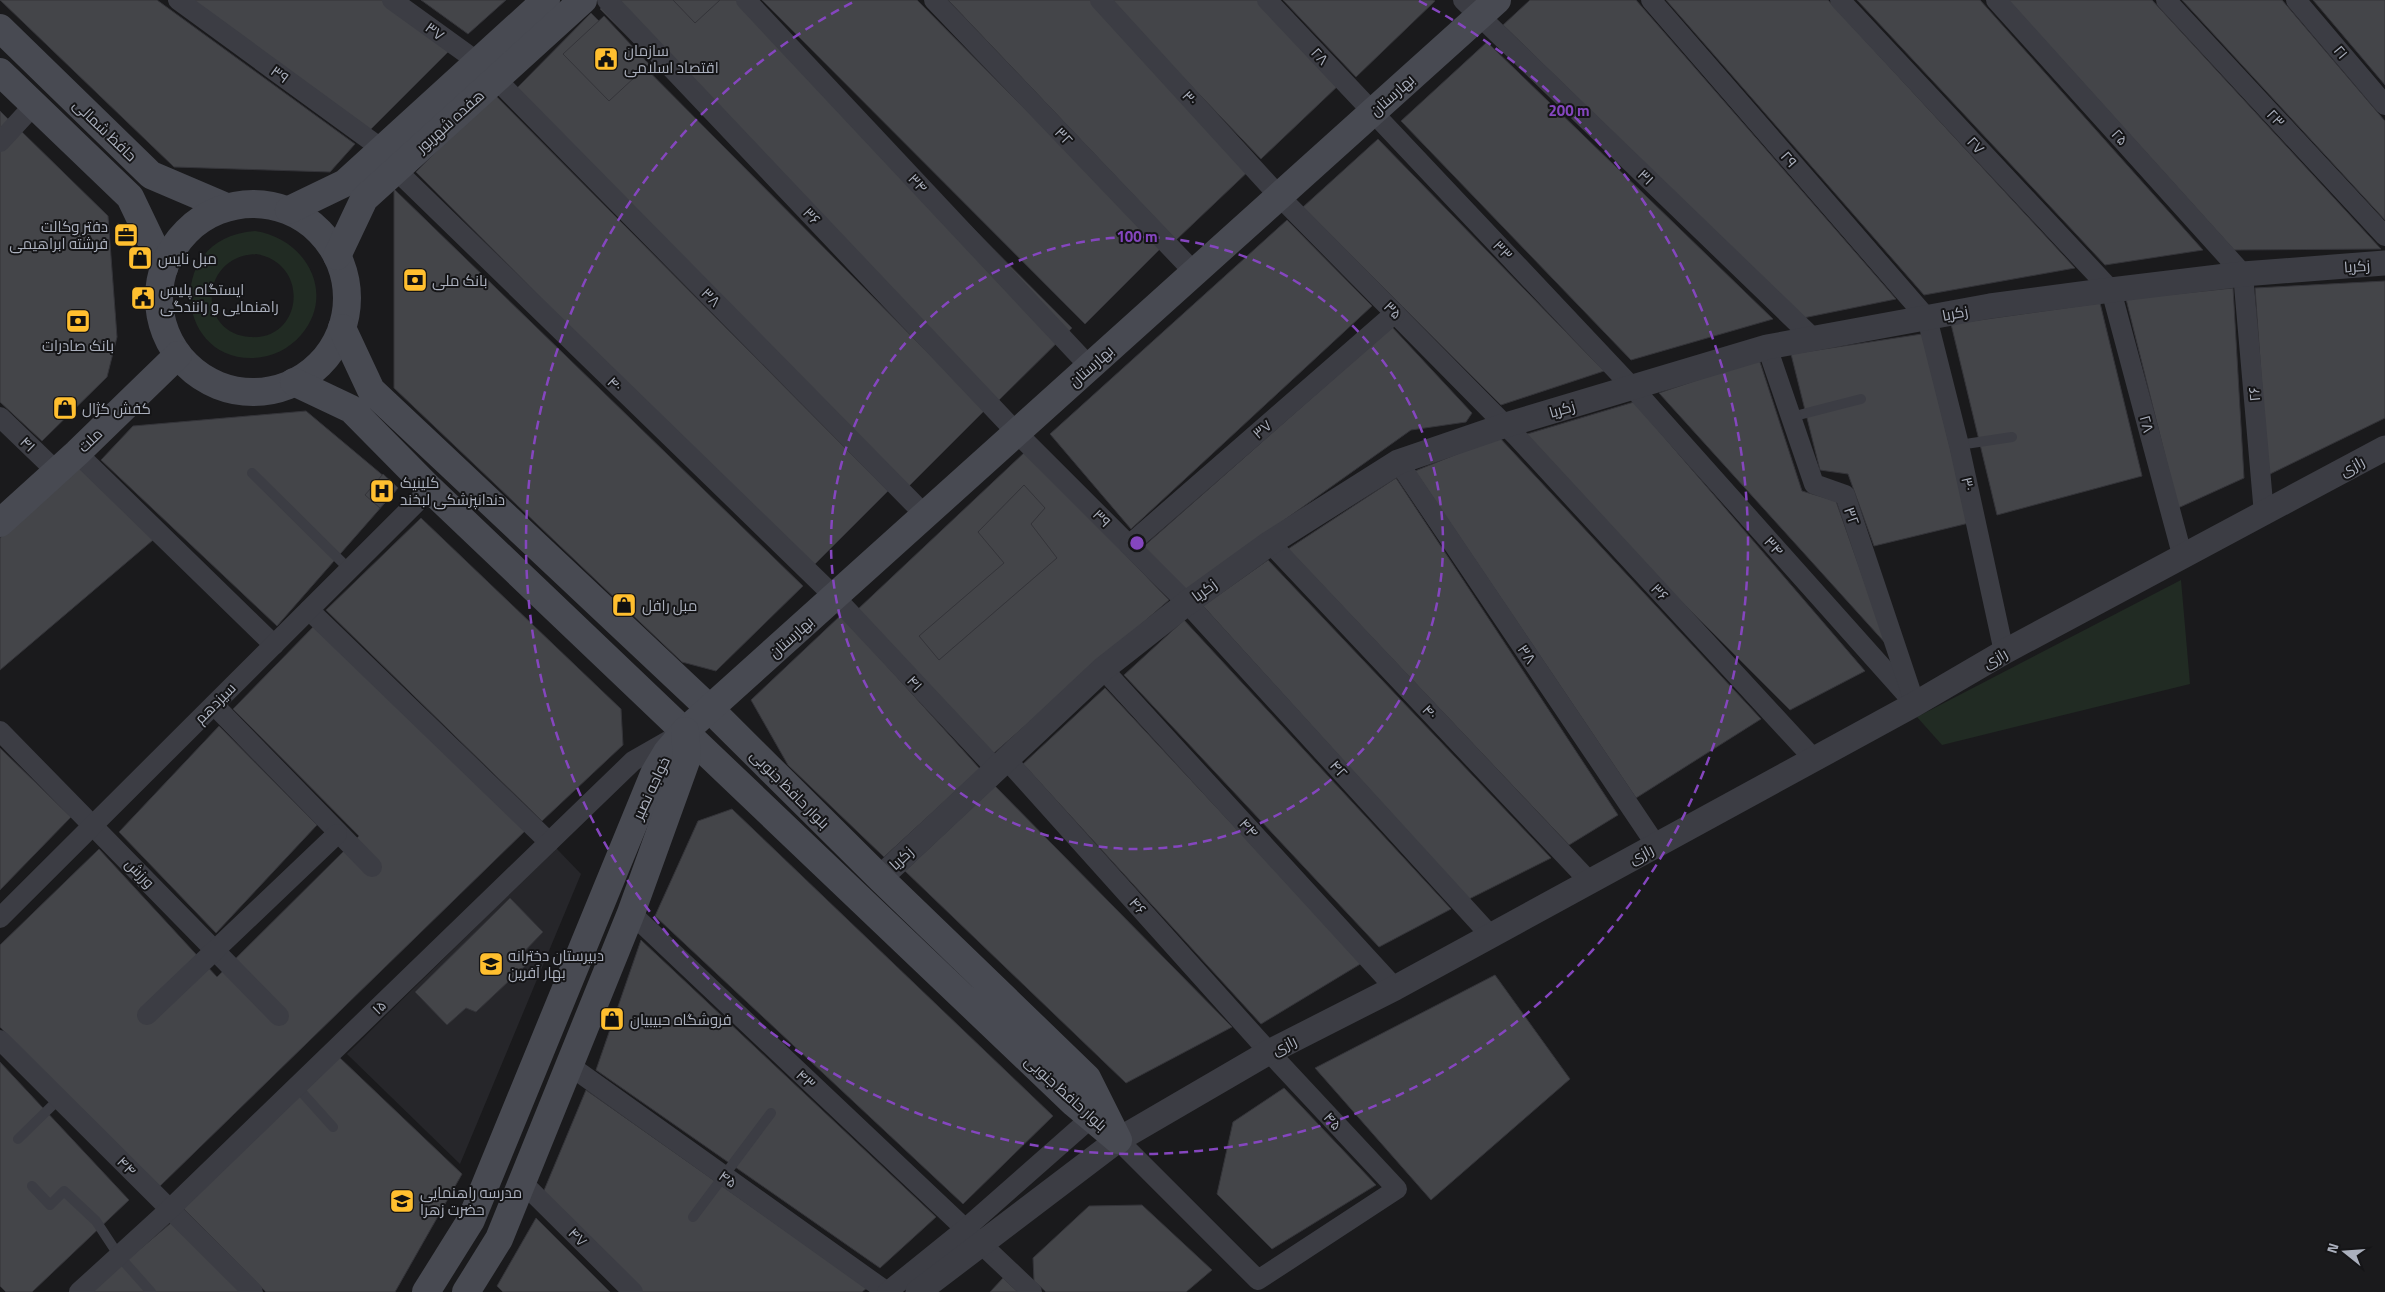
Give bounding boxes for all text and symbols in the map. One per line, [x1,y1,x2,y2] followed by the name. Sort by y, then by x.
[420,16,450,46] street label: ۳۷
[624,39,719,79] place label: سازمان اقتصاد اسلامی
[2328,40,2354,64] street label: ۲۱
[1306,42,1334,70] street label: ۲۸
[593,46,619,72] public building icon: سازمان اقتصاد اسلامی
[266,59,294,89] street label: ۳۹
[1364,69,1420,121] street label: بهارستان
[410,84,489,159] street label: هفده شهریور
[1177,85,1203,111] street label: ۳۰
[68,93,142,167] street label: حافظ شمالی
[1548,99,1590,122] text: 200 m
[2261,104,2291,132] street label: ۲۳
[1049,122,1079,151] street label: ۳۲
[2106,123,2134,151] street label: ۲۵
[1962,131,1990,159] street label: ۲۷
[1775,146,1803,172] street label: ۲۹
[1633,164,1659,190] street label: ۳۱
[903,168,933,198] street label: ۳۴
[798,202,826,230] street label: ۳۶
[9,215,108,255] place label: دفتر وکالت فرشته ابراهیمی
[113,222,139,248] office icon: دفتر وکالت فرشته ابراهیمی
[1116,225,1158,248] text: 100 m
[1488,235,1518,265] street label: ۳۳
[127,245,153,271] shop icon: مبل نایس
[158,247,217,270] place label: مبل نایس
[2343,254,2371,278] street label: زکریا
[402,267,428,293] bank icon: بانک ملی
[432,269,488,292] place label: بانک ملی
[160,278,279,318] place label: ایستگاه پلیس راهنمایی و رانندگی
[696,282,726,312] street label: ۳۸
[130,285,156,311] public building icon: ایستگاه پلیس راهنمایی و رانندگی
[1378,295,1408,325] street label: ۳۵
[1940,299,1970,327] street label: زکریا
[65,308,91,334] bank icon: بانک صادرات
[42,334,114,357] place label: بانک صادرات
[1063,340,1119,392] street label: بهارستان
[602,371,628,397] street label: ۴۰
[2242,385,2266,403] street label: ۲۶
[1546,394,1578,424] street label: زکریا
[52,395,78,421] shop icon: کفش کژال
[82,397,151,420] place label: کفش کژال
[2134,413,2160,435] street label: ۲۸
[1247,414,1277,444] street label: ۳۷
[72,423,108,457] street label: ملت
[15,431,41,457] street label: ۴۱
[2335,450,2369,482] street label: رازی
[400,471,505,511] place label: کلینیک دندانپزشکی لبخند
[1955,475,1981,493] street label: ۳۰
[369,478,395,504] hospital icon: کلینیک دندانپزشکی لبخند
[1088,504,1116,532] street label: ۳۹
[1838,504,1866,528] street label: ۳۲
[1759,531,1789,561] street label: ۳۴
[1128,534,1146,552] centre of rings
[1187,573,1221,607] street label: زکریا
[1646,578,1674,606] street label: ۳۶
[611,592,637,618] shop icon: مبل رافل
[642,594,697,617] place label: مبل رافل
[763,611,819,663] street label: بهارستان
[1512,639,1542,669] street label: ۳۸
[1978,642,2012,674] street label: رازی
[902,670,928,696] street label: ۴۱
[189,677,241,729] street label: سیزدهم
[1417,699,1443,725] street label: ۴۰
[745,744,835,834] street label: بلوار حافظ جنوبی
[626,753,676,824] street label: خواجه نصیر
[1324,755,1354,783] street label: ۴۲
[1234,813,1264,843] street label: ۴۴
[1624,838,1658,870] street label: رازی
[884,841,918,875] street label: زکریا
[120,853,160,893] street label: ورزش
[1124,892,1152,920] street label: ۴۶
[508,944,604,984] place label: دبیرستان دخترانه بهار آفرین
[478,951,504,977] school or university icon: دبیرستان دخترانه بهار آفرین
[366,994,392,1020] street label: ۱۵
[599,1006,625,1032] shop icon: فروشگاه حبیبیان
[630,1008,732,1031] place label: فروشگاه حبیبیان
[1267,1029,1301,1061] street label: رازی
[1020,1050,1112,1136] street label: بلوار حافظ جنوبی
[791,1064,821,1094] street label: ۴۳
[1318,1107,1348,1135] street label: ۴۵
[112,1151,142,1181] street label: ۴۴
[714,1164,742,1194] street label: ۴۵
[420,1181,522,1221] place label: مدرسه راهنمایی حضرت زهرا
[389,1188,415,1214] school or university icon: مدرسه راهنمایی حضرت زهرا
[563,1222,593,1252] street label: ۴۷
[2320,1227,2370,1277] north arrow
[2321,1240,2344,1256] text: N

